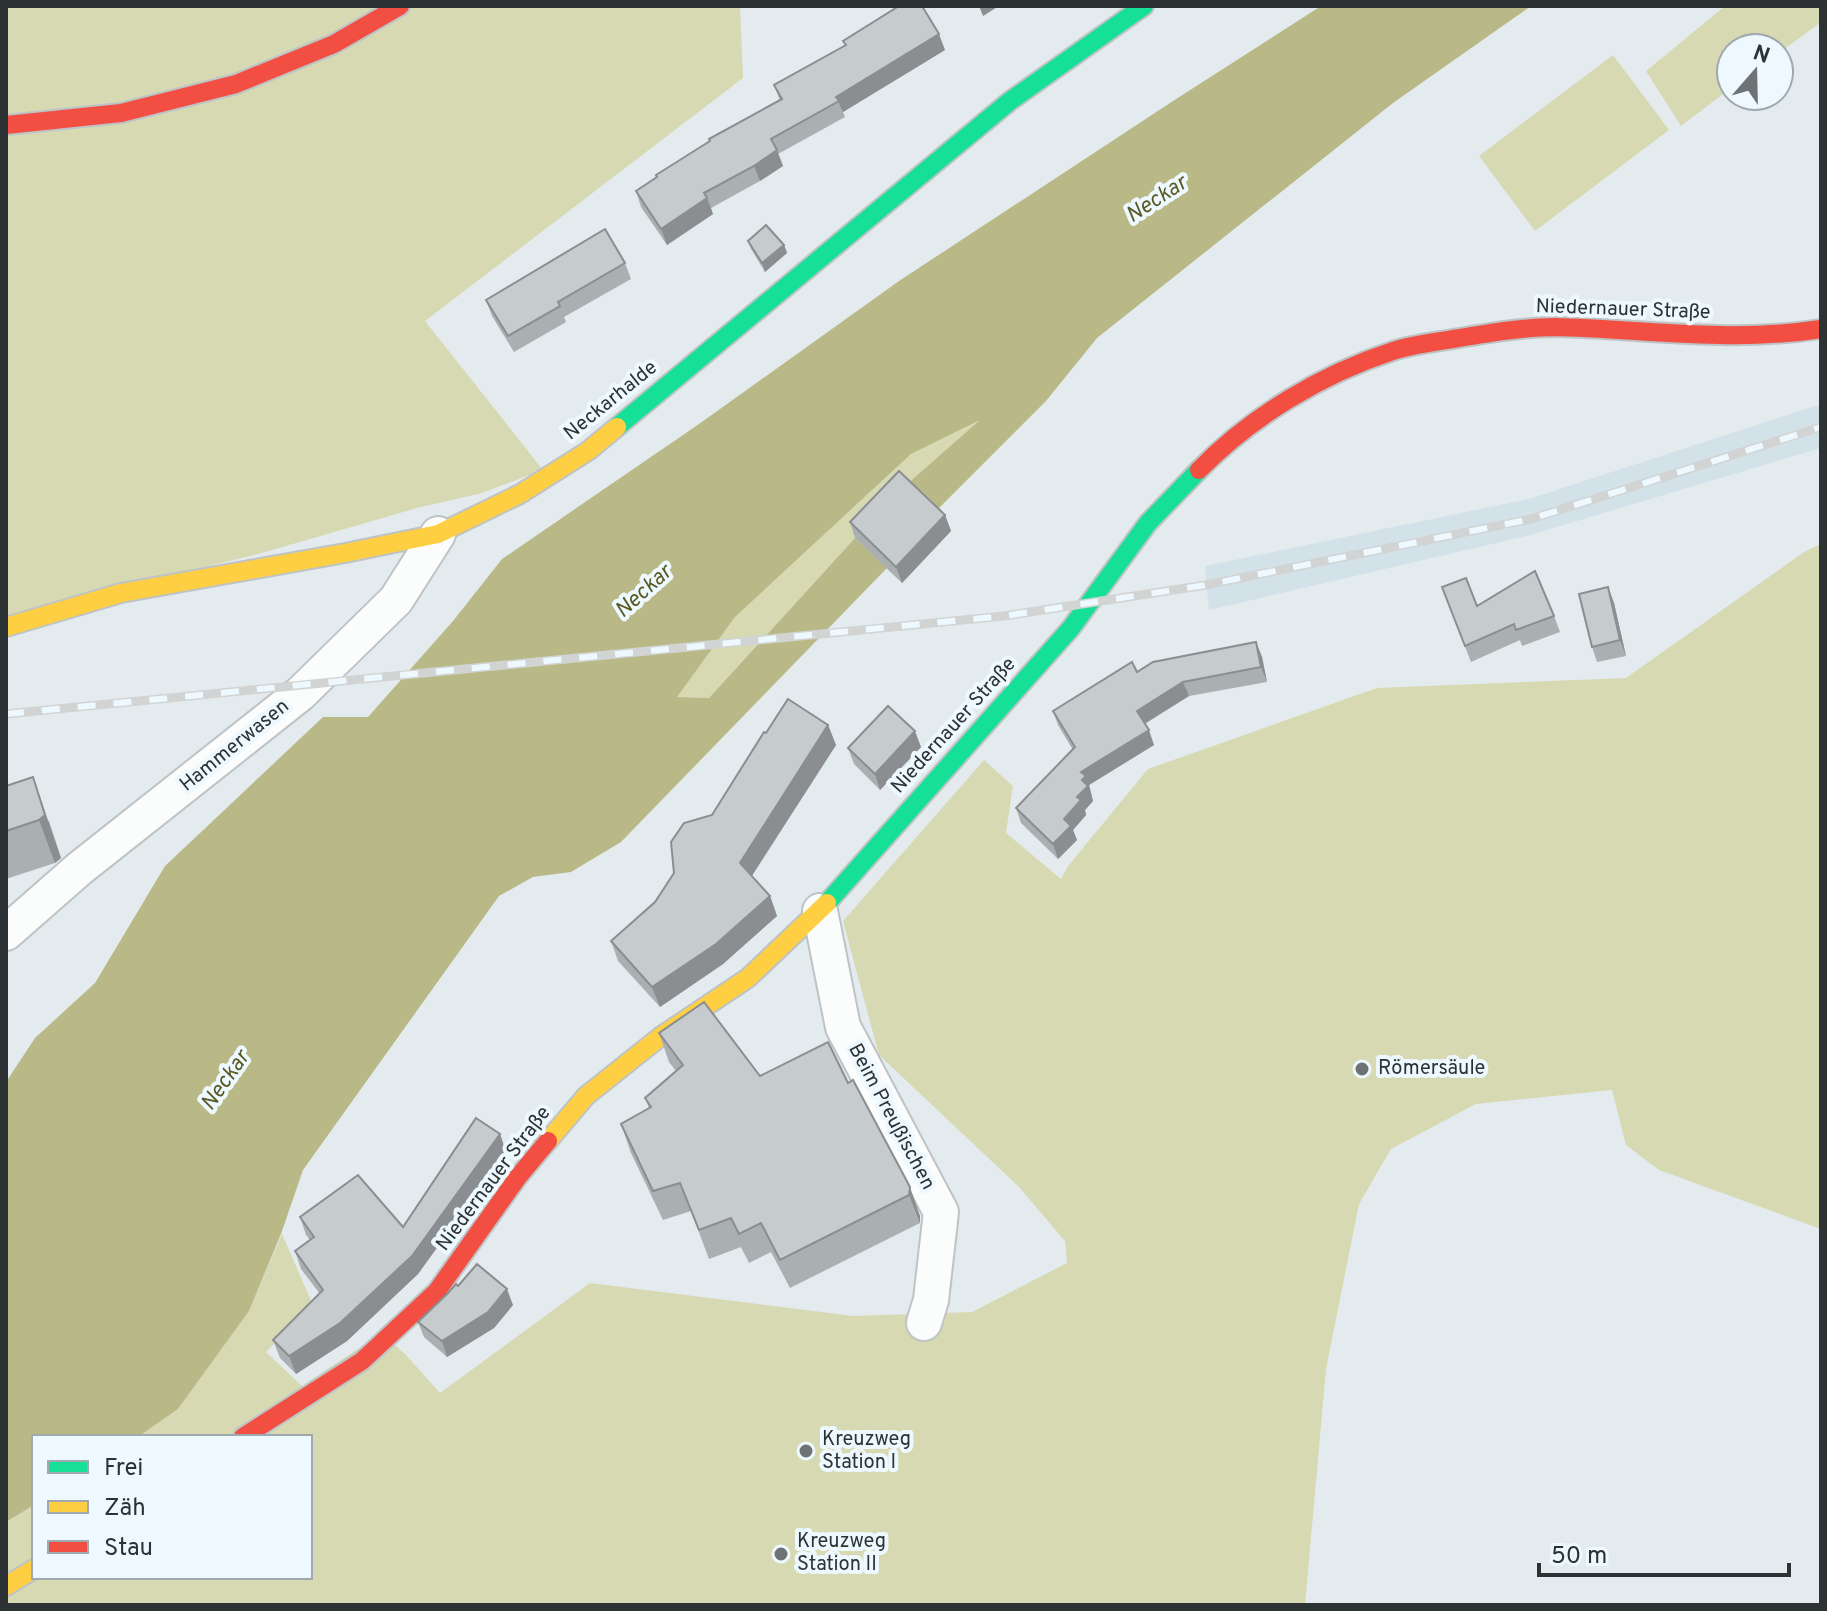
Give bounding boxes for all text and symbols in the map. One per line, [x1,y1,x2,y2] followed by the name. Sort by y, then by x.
[1715,32,1795,112] north arrow
[1749,40,1773,71] text: N
[1121,169,1194,230] water label: Neckar
[1535,294,1711,326] street label: Niedernauer Straße
[559,355,663,447] street label: Neckarhalde
[610,558,679,625] water label: Neckar
[886,652,1022,800] street label: Niedernauer Straße
[175,694,295,798] street label: Hammerwasen
[842,1039,940,1195] street label: Beim Preußischen
[196,1044,257,1116] water label: Neckar
[1378,1056,1485,1082] place label: Römersäule
[1353,1060,1371,1078] marker: Römersäule
[431,1101,557,1257] street label: Niedernauer Straße
[822,1427,911,1476] place label: Kreuzweg Station I
[32,1435,312,1579] legend
[797,1442,815,1460] marker: Kreuzweg Station I
[104,1454,143,1484] text: Frei
[104,1494,146,1524] text: Zäh
[1539,1527,1789,1577] scale bar
[797,1529,886,1578] place label: Kreuzweg Station II
[104,1534,153,1564] text: Stau
[1551,1542,1607,1572] text: 50 m
[772,1545,790,1563] marker: Kreuzweg Station II

